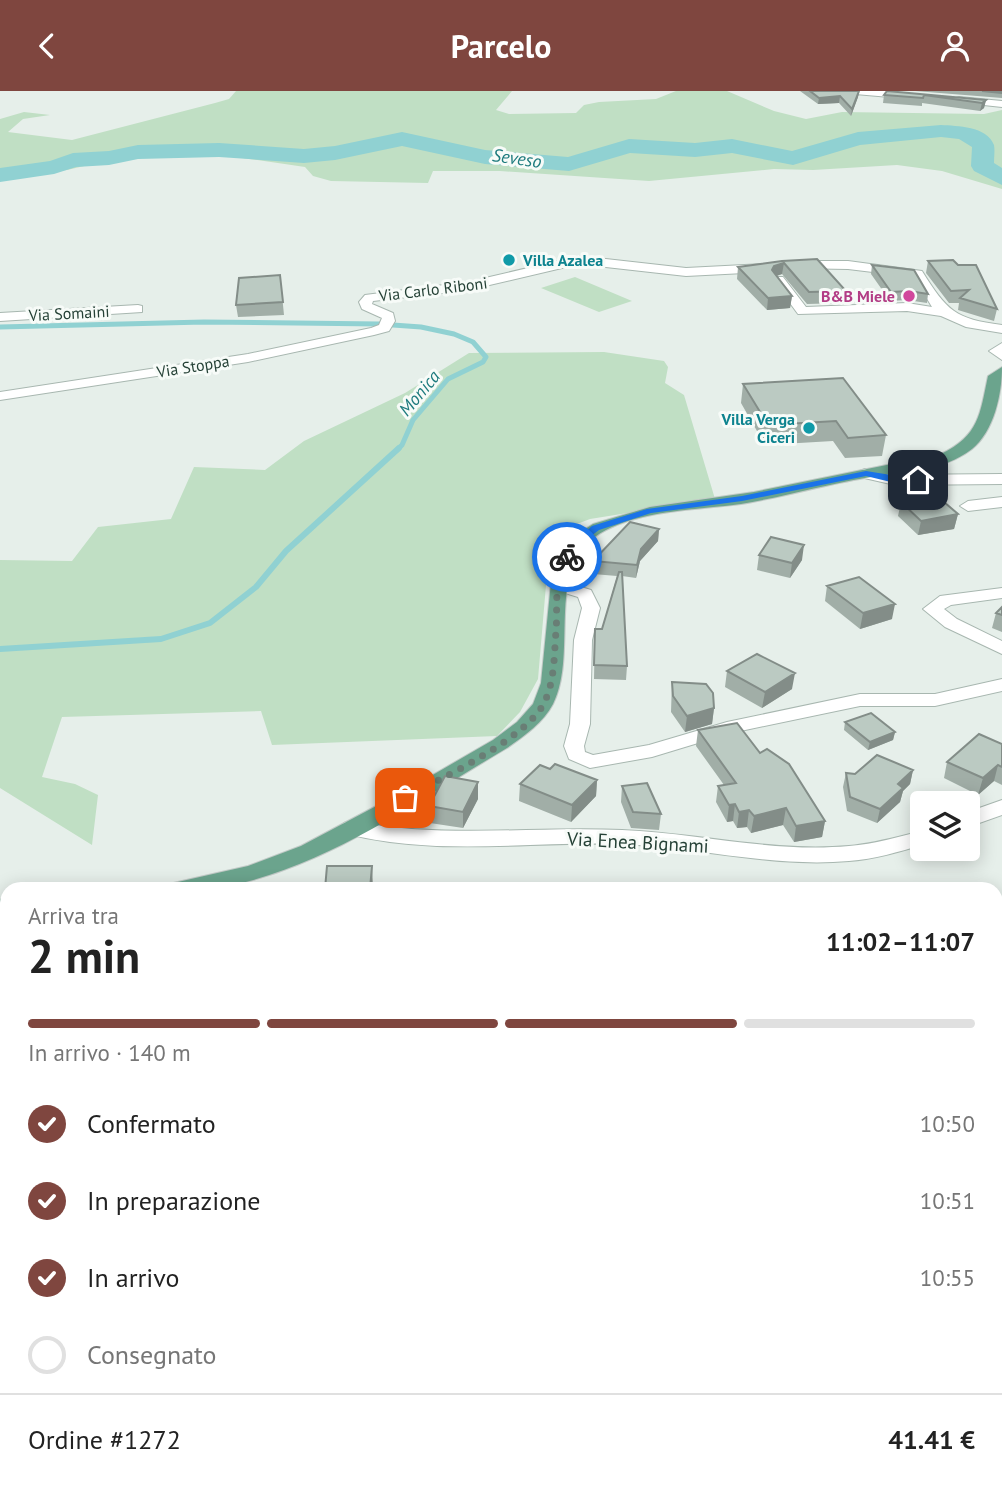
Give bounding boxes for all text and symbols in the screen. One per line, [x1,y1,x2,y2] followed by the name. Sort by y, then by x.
[451,25,551,67] text: Parcelo
[28,27,66,65] icon: back
[936,27,974,65] icon: person
[491,143,543,173] water label: Seveso
[522,250,603,270] place label: Villa Azalea
[501,252,517,268] marker: Villa Azalea
[376,272,489,306] street label: Via Carlo Riboni
[821,286,895,306] place label: B&B Miele
[901,288,917,304] marker: B&B Miele
[27,301,110,325] street label: Via Somaini
[154,350,231,382] street label: Via Stoppa
[393,365,445,420] water label: Monica
[720,409,795,447] place label: Villa Verga Ciceri
[801,420,817,436] marker: Villa Verga Ciceri
[888,450,948,510] pin
[899,461,937,499] icon: home
[532,522,602,592] courier
[548,538,586,576] icon: bike
[375,768,435,828] pin
[386,779,424,817] icon: bag
[910,791,980,861] map controls
[910,791,980,861] button: layers
[566,826,709,858] street label: Via Enea Bignami
[28,901,119,930] text: Arriva tra
[826,925,975,958] text: 11:02–11:07
[28,926,140,986] text: 2 min
[28,1038,191,1067] text: In arrivo · 140 m
[28,1105,66,1143] icon: check
[87,1107,216,1140] text: Confermato
[920,1109,975,1138] text: 10:50
[28,1182,66,1220] icon: check
[87,1184,261,1217] text: In preparazione
[920,1186,975,1215] text: 10:51
[28,1259,66,1297] icon: check
[87,1261,179,1294] text: In arrivo
[920,1263,975,1292] text: 10:55
[87,1338,217,1371] text: Consegnato
[28,1423,181,1456] text: Ordine #1272
[888,1423,975,1456] text: 41.41 €

